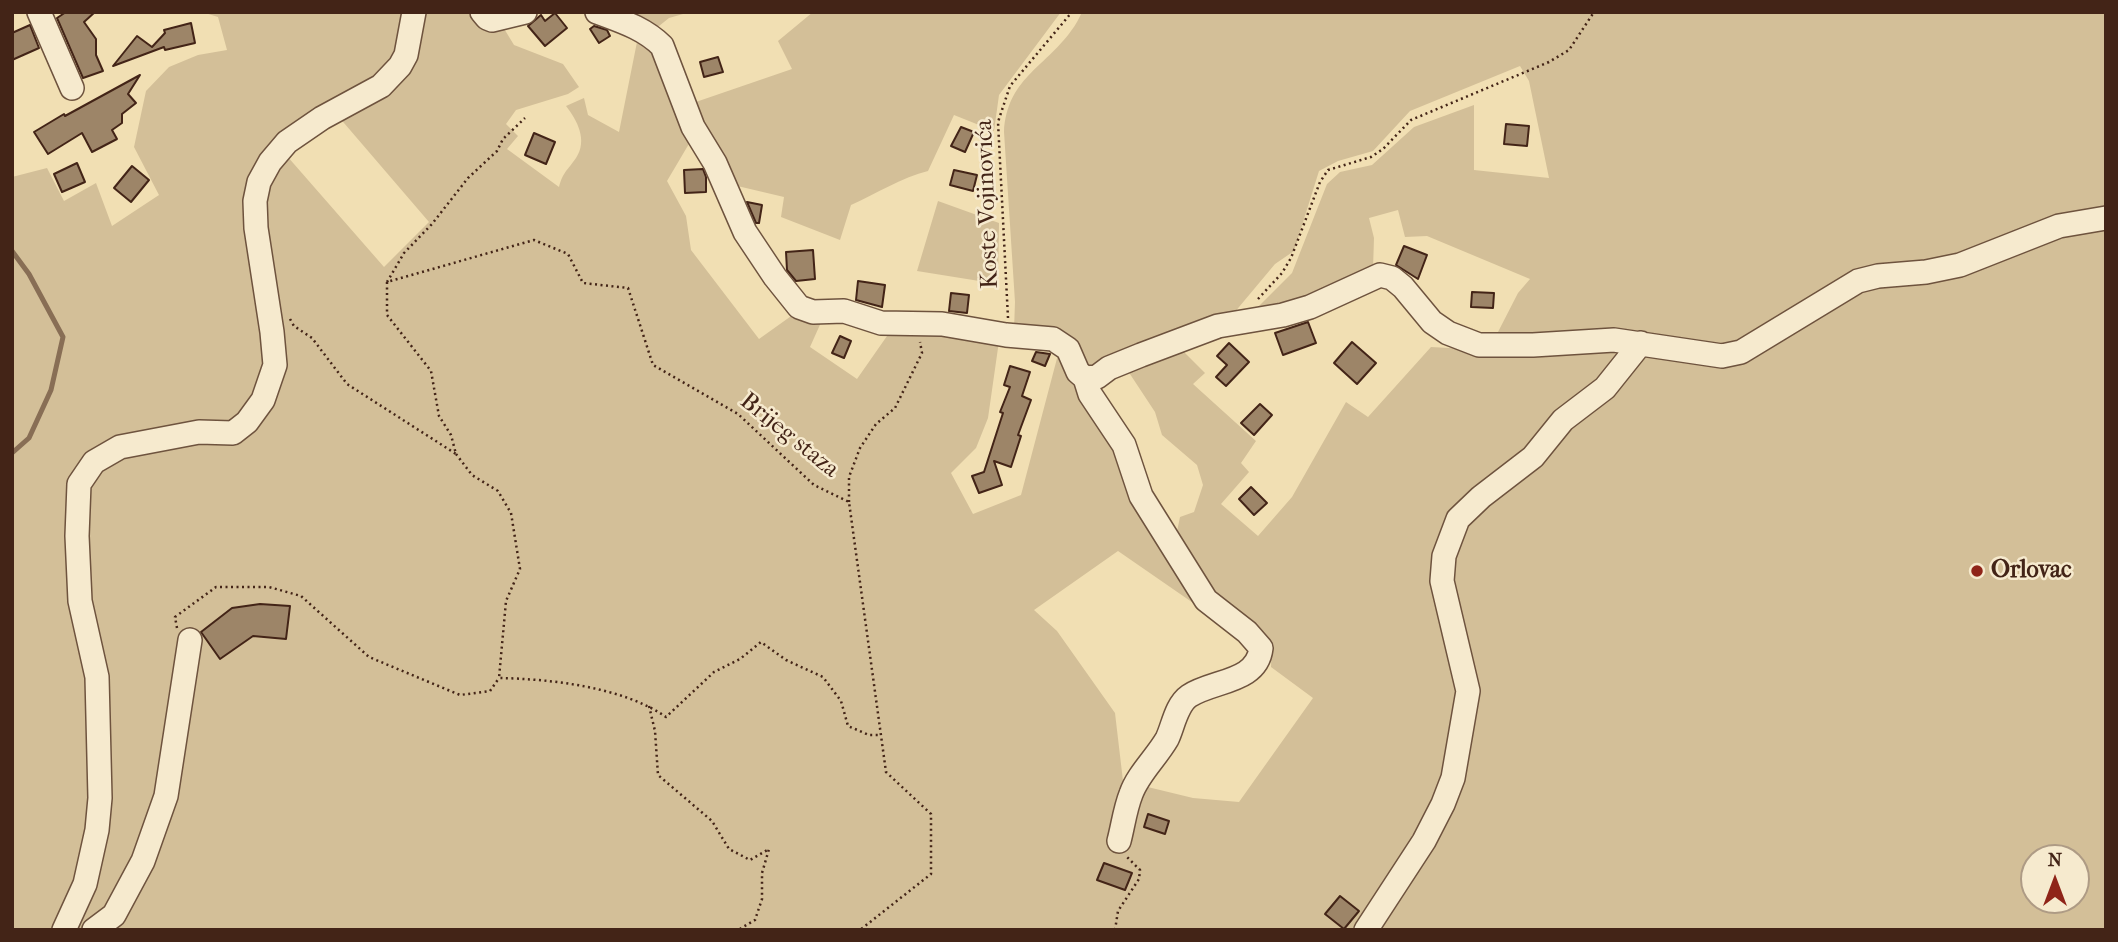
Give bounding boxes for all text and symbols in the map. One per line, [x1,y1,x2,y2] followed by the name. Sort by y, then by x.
[971,119,1005,289] street label: Koste Vojinovića
[734,387,844,485] street label: Brijeg staza
[1991,557,2072,585] place label: Orlovac
[1969,563,1985,579] marker: Orlovac
[2020,844,2090,914] north arrow
[2048,849,2062,871] text: N

